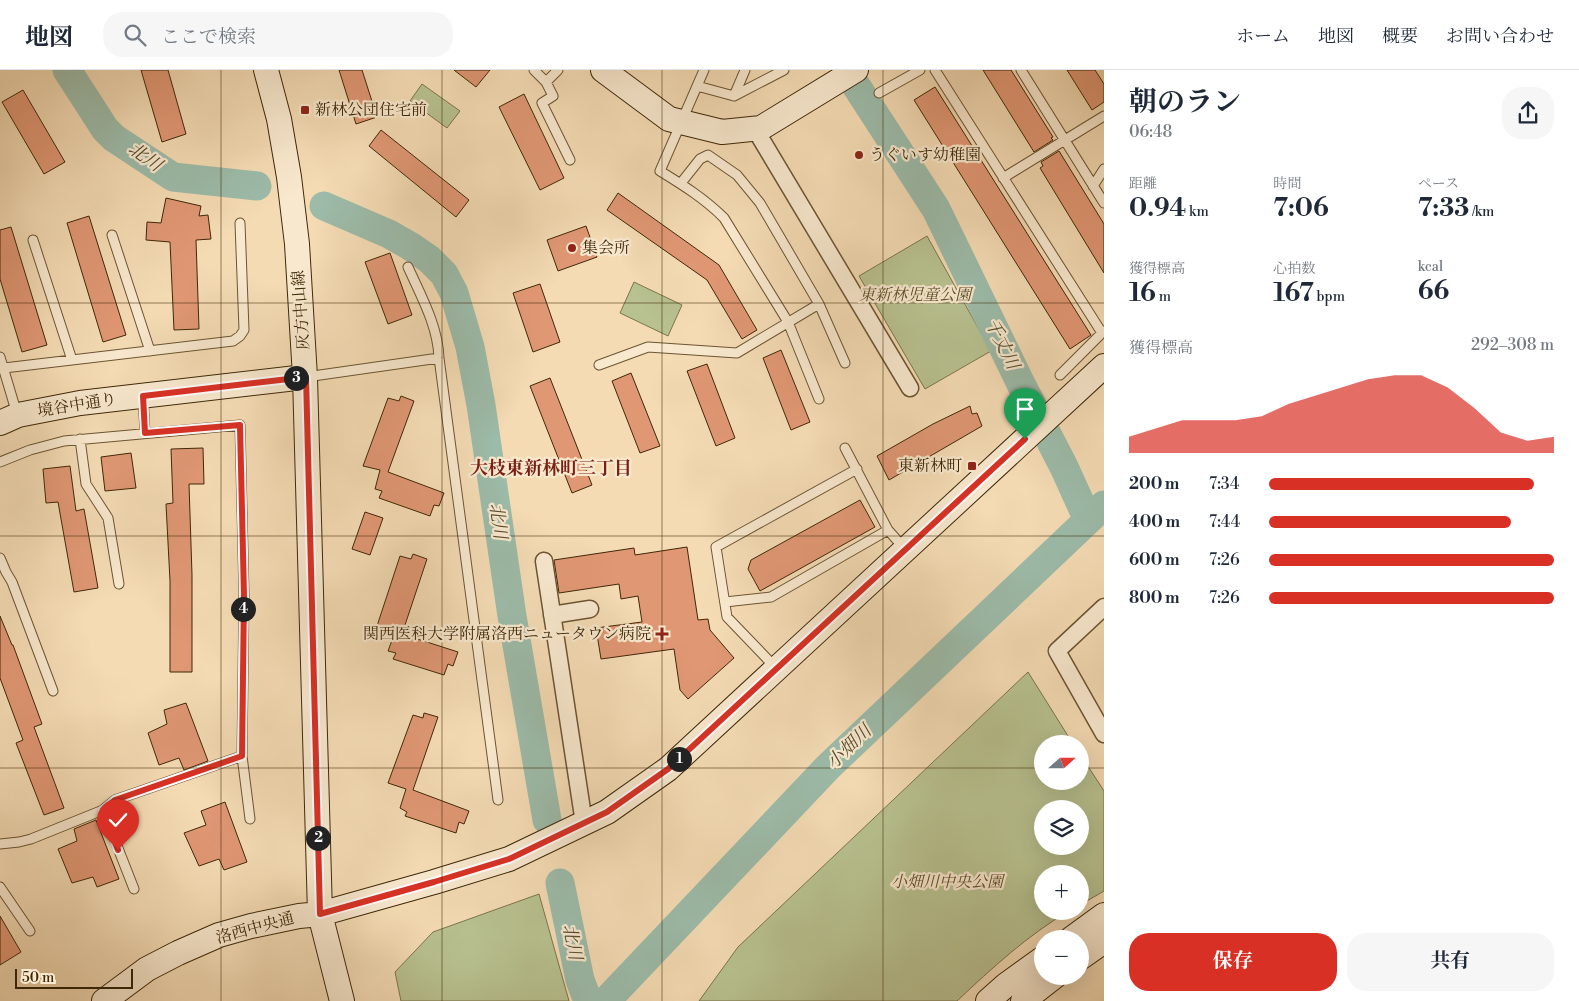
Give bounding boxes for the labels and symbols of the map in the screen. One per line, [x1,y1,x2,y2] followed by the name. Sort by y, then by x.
[315,100,427,120] place label: 新林公団住宅前
[299,104,311,116] marker: 新林公団住宅前
[124,137,168,178] water label: 北川
[869,145,981,165] place label: うぐいす幼稚園
[853,149,865,161] marker: うぐいす幼稚園
[582,238,630,258] place label: 集会所
[566,242,578,254] marker: 集会所
[288,269,314,351] street label: 灰方中山線
[859,285,974,305] park label: 東新林児童公園
[980,315,1025,375] water label: 千丈川
[284,366,308,390] pin: 3
[1004,388,1046,439] pin
[36,389,118,421] street label: 境谷中通り
[898,456,962,476] place label: 東新林町
[470,457,632,480] district label: 大枝東新林町三丁目
[966,460,978,472] marker: 東新林町
[484,502,512,542] water label: 北川
[230,596,256,622] pin: 4
[363,624,651,644] place label: 関西医科大学附属洛西ニュータウン病院
[655,627,669,641] marker: 関西医科大学附属洛西ニュータウン病院
[822,719,878,774] water label: 小畑川
[1034,735,1089,790] north arrow
[666,746,692,772] pin: 1
[97,799,139,850] pin
[306,826,330,850] pin: 2
[891,872,1006,892] park label: 小畑川中央公園
[214,908,296,948] street label: 洛西中央通
[557,922,587,964] water label: 北川
[15,966,132,989] scale bar

